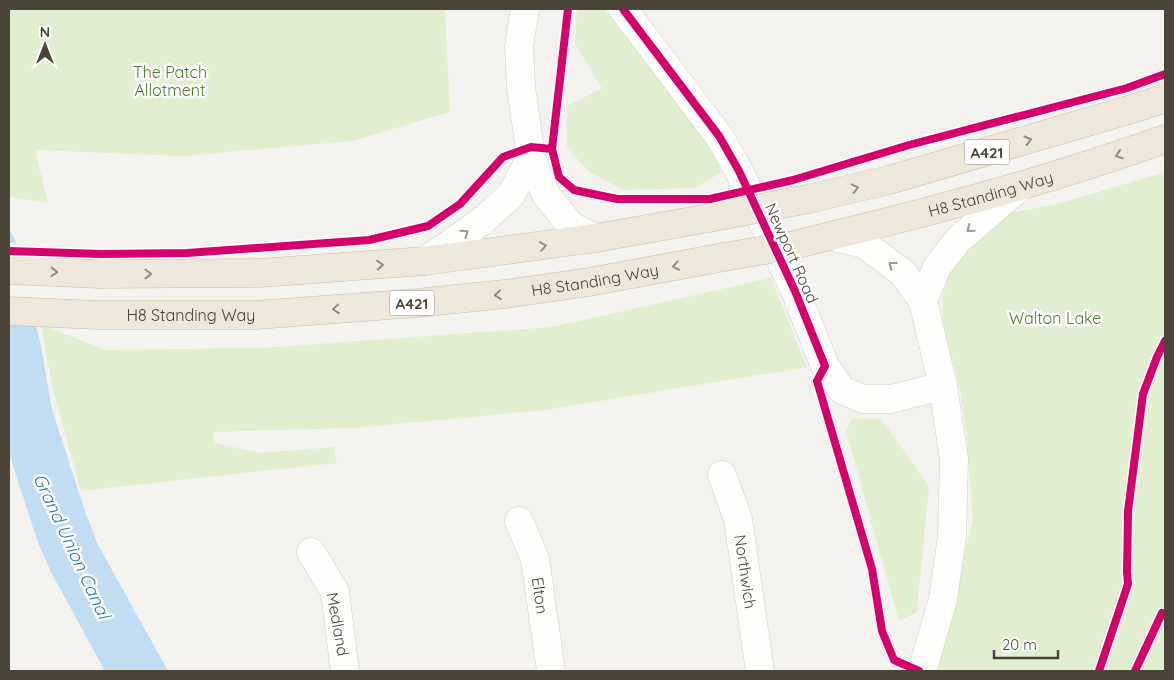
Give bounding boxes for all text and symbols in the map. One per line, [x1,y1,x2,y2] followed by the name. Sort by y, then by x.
[20,20,70,70] north arrow
[40,23,50,41] text: N
[133,62,207,100] park label: The Patch Allotment
[1024,135,1032,145] one-way arrow
[964,140,1010,164] road number: A421
[1115,149,1124,159] one-way arrow
[926,167,1055,221] street label: H8 Standing Way
[851,183,860,194] one-way arrow
[761,200,823,306] street label: Newport Road
[967,223,976,232] one-way arrow
[459,230,469,239] one-way arrow
[539,241,547,251] one-way arrow
[376,259,384,270] one-way arrow
[530,259,660,300] street label: H8 Standing Way
[671,261,680,271] one-way arrow
[889,262,898,270] one-way arrow
[50,267,58,277] one-way arrow
[144,269,152,279] one-way arrow
[494,289,502,300] one-way arrow
[390,290,434,316] road number: A421
[332,303,340,314] one-way arrow
[127,305,255,325] street label: H8 Standing Way
[1009,308,1101,328] park label: Walton Lake
[28,470,117,624] water label: Grand Union Canal
[730,533,761,610] street label: Northwich
[528,576,553,615] street label: Elton
[323,591,353,657] street label: Medland
[994,628,1058,660] scale bar
[1002,635,1037,654] text: 20 m

